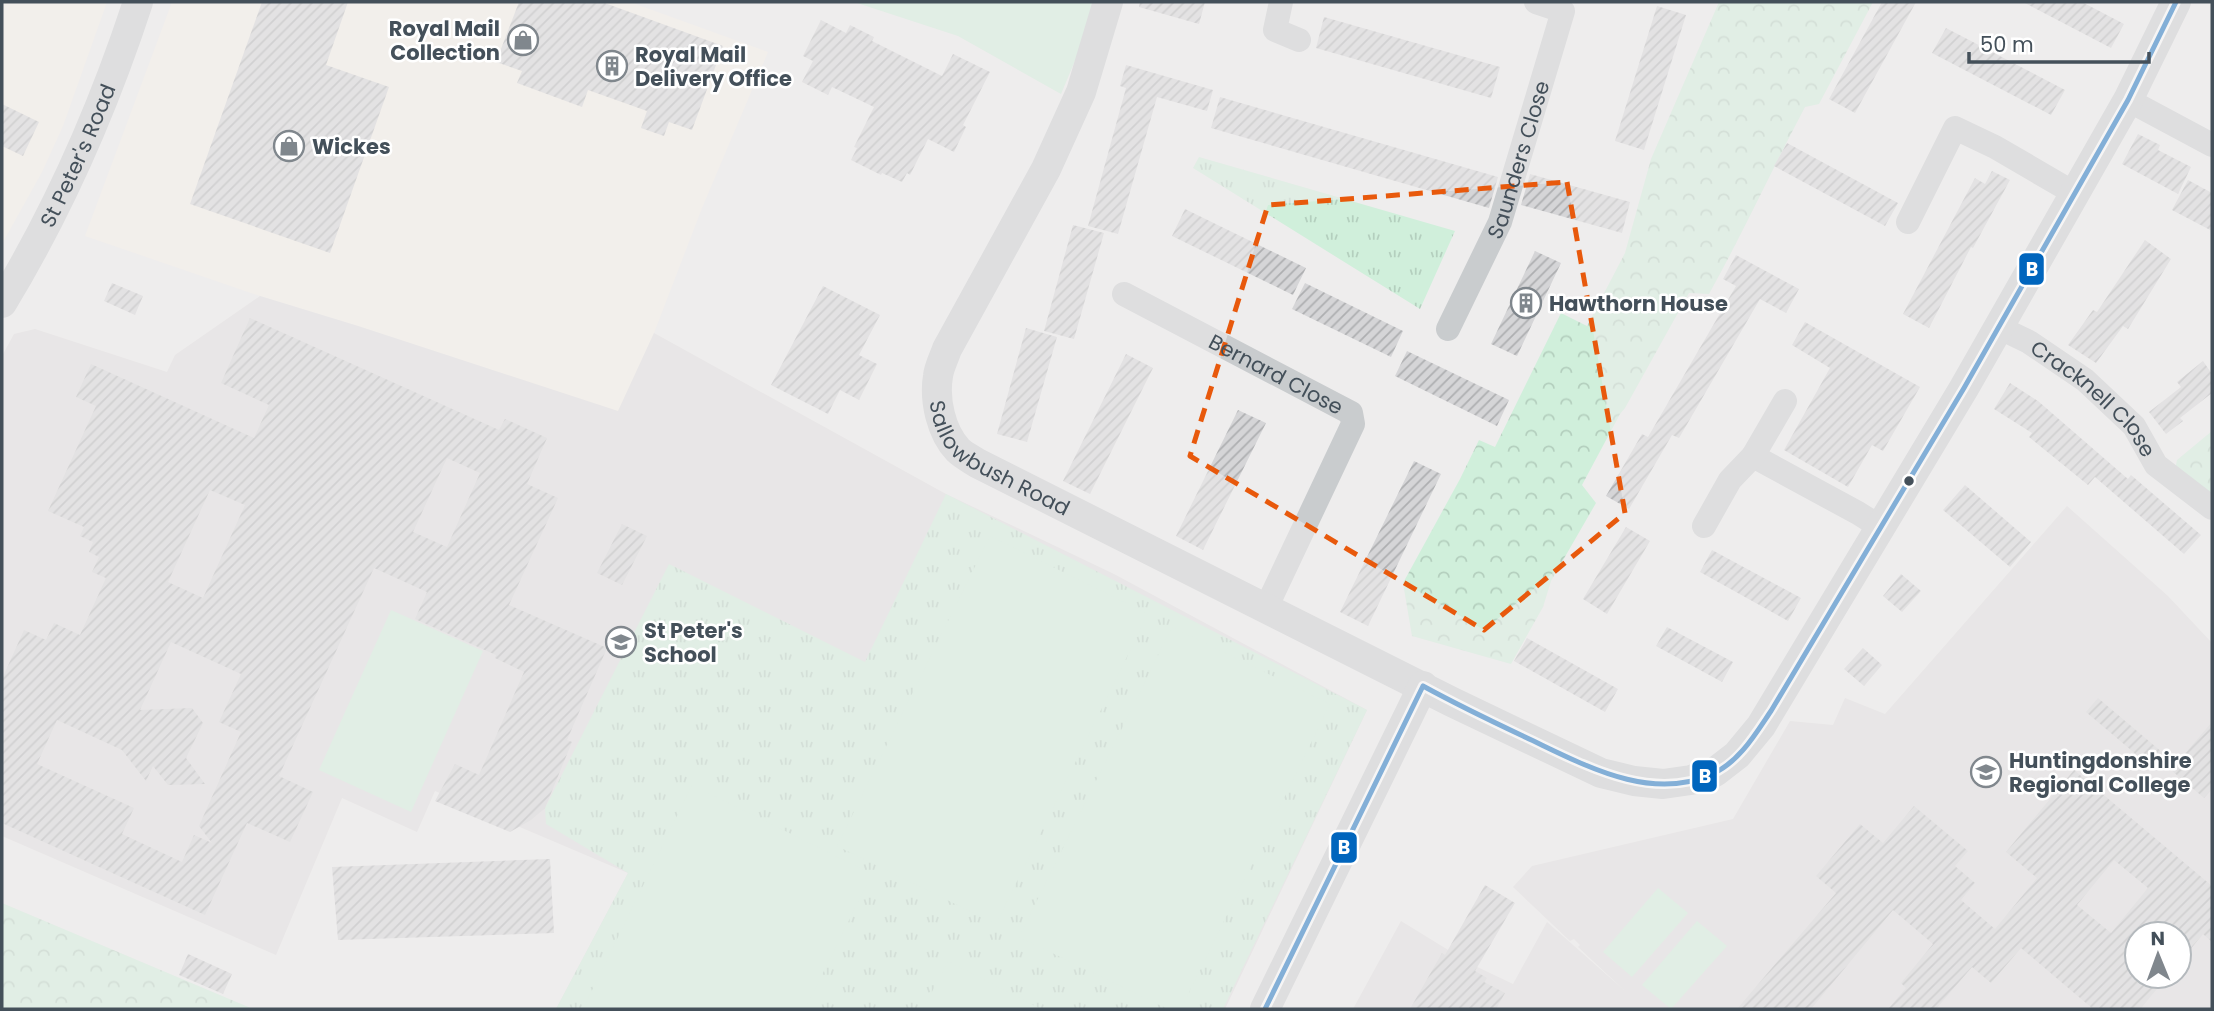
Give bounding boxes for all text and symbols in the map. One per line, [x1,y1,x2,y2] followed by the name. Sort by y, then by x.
[389,14,500,67] place label: Royal Mail Collection
[1969,21,2149,65] scale bar
[506,23,540,57] shop icon: Royal Mail Collection
[1980,30,2034,59] text: 50 m
[635,40,792,93] place label: Royal Mail Delivery Office
[595,49,629,83] building icon: Royal Mail Delivery Office
[1480,77,1556,244] street label: Saunders Close
[33,80,122,232] street label: St Peter's Road
[272,129,306,163] shop icon: Wickes
[312,132,391,161] place label: Wickes
[2018,252,2045,286] line badge: B
[2026,256,2038,283] text: B
[1509,286,1543,320] building icon: Hawthorn House
[1549,289,1728,318] place label: Hawthorn House
[1204,327,1349,421] street label: Bernard Close
[2025,333,2163,462] street label: Cracknell Close
[923,398,1075,522] street label: Sallowbush Road
[1902,474,1916,488] unlabelled marker
[644,616,743,669] place label: St Peter's School
[604,625,638,659] school or university icon: St Peter's School
[2009,746,2192,799] place label: Huntingdonshire Regional College
[1969,755,2003,789] school or university icon: Huntingdonshire Regional College
[1691,759,1718,793] line badge: B
[1699,763,1711,790] text: B
[1330,831,1358,864] line badge: B
[1338,834,1350,861] text: B
[2123,920,2193,990] north arrow
[2150,925,2165,952] text: N

